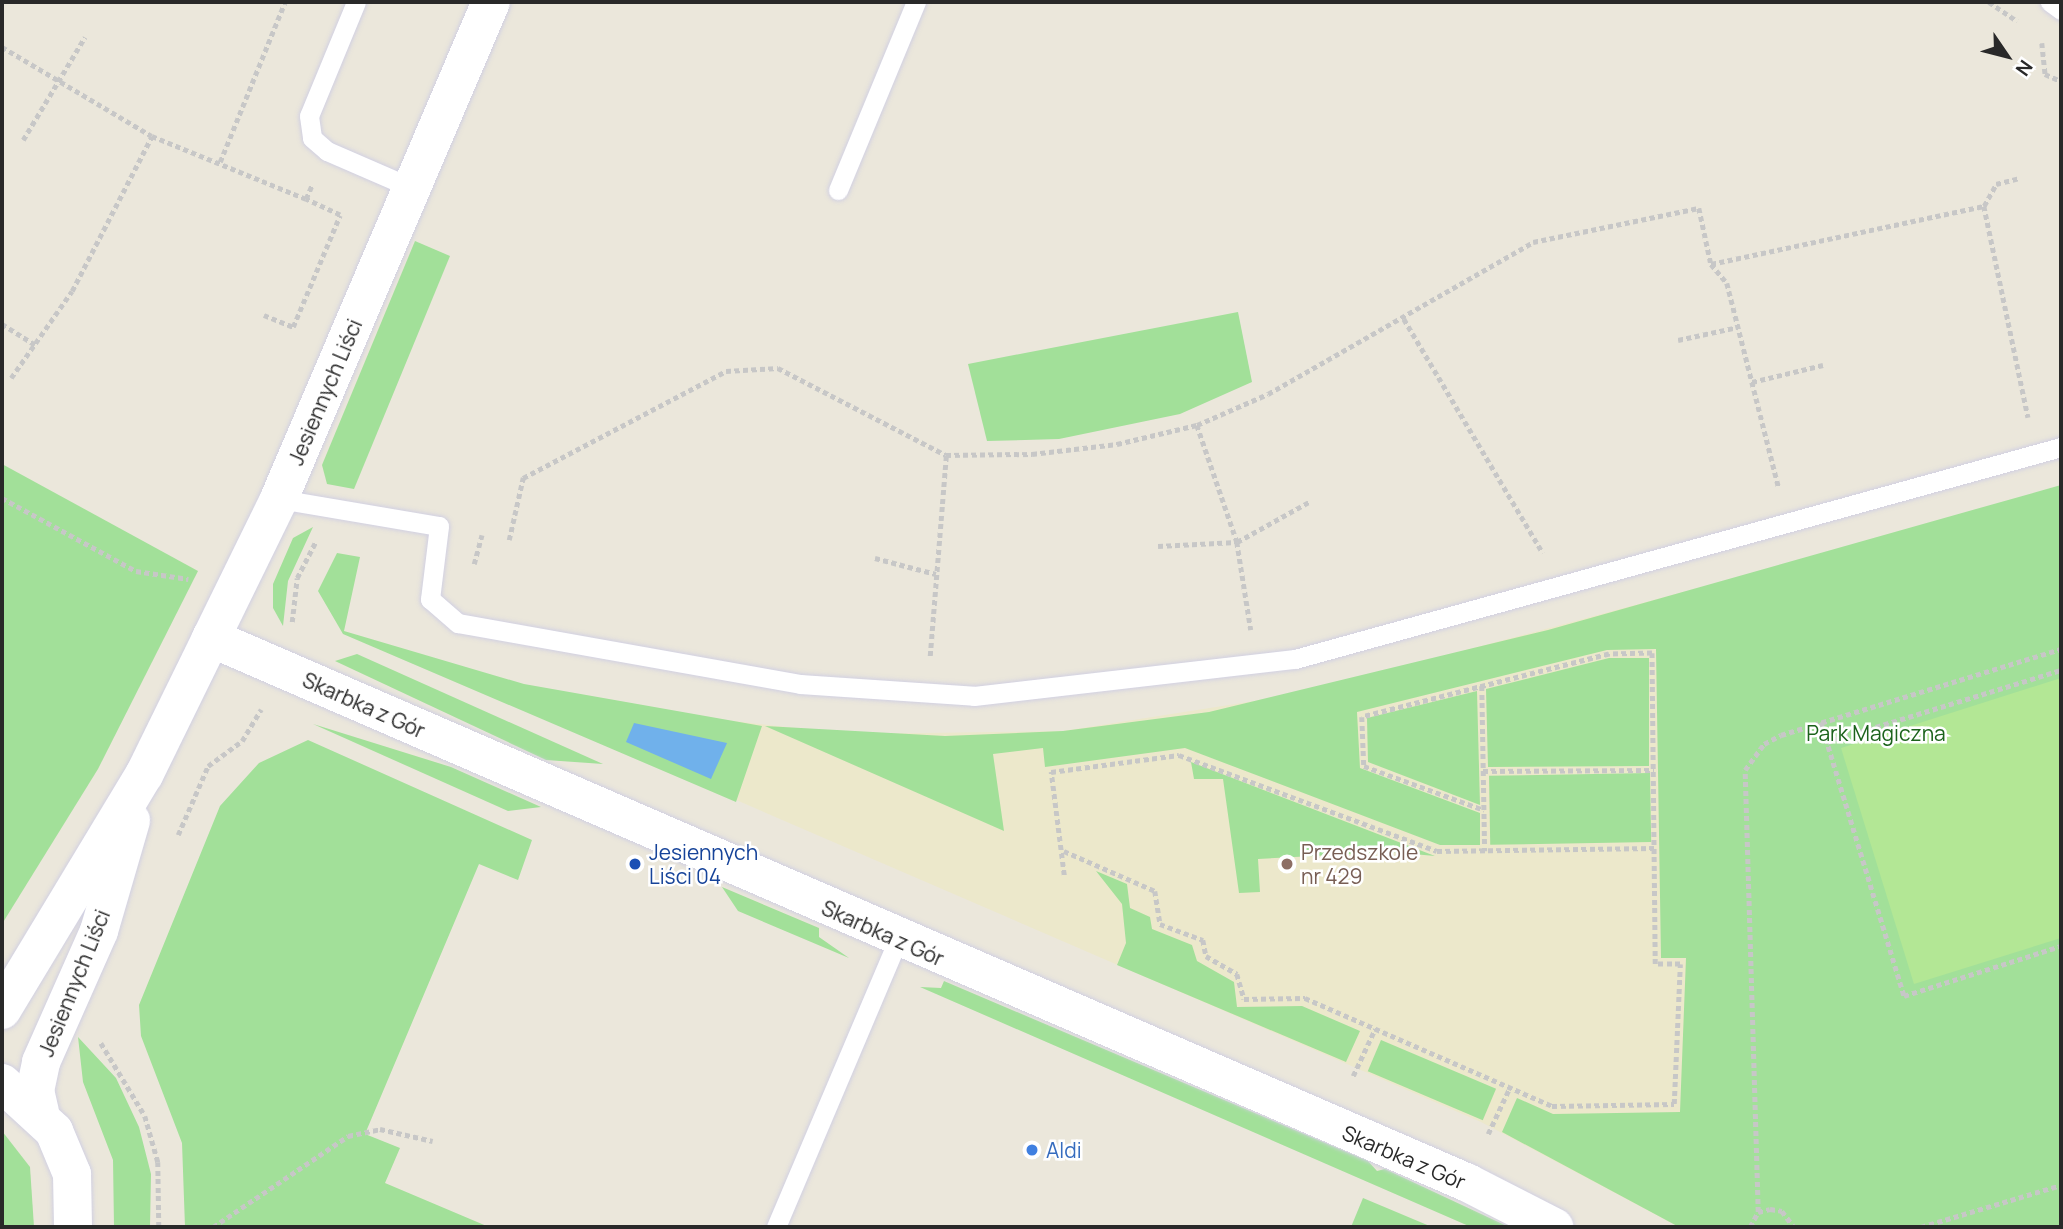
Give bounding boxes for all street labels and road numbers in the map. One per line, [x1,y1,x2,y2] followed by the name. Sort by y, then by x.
[283,315,367,469] street label: Jesiennych Liści
[299,667,429,743] street label: Skarbka z Gór
[818,895,948,971] street label: Skarbka z Gór
[33,906,115,1060] street label: Jesiennych Liści
[1339,1120,1469,1194] street label: Skarbka z Gór

